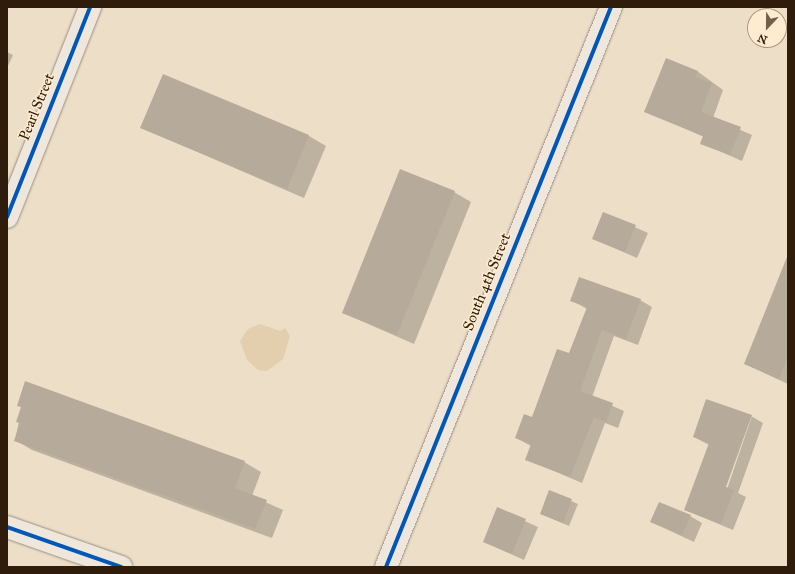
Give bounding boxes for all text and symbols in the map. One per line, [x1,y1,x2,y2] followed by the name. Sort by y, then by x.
[747,8,787,48] north arrow
[756,31,769,46] text: N
[15,71,59,143] street label: Pearl Street
[459,231,515,333] street label: South 4th Street

